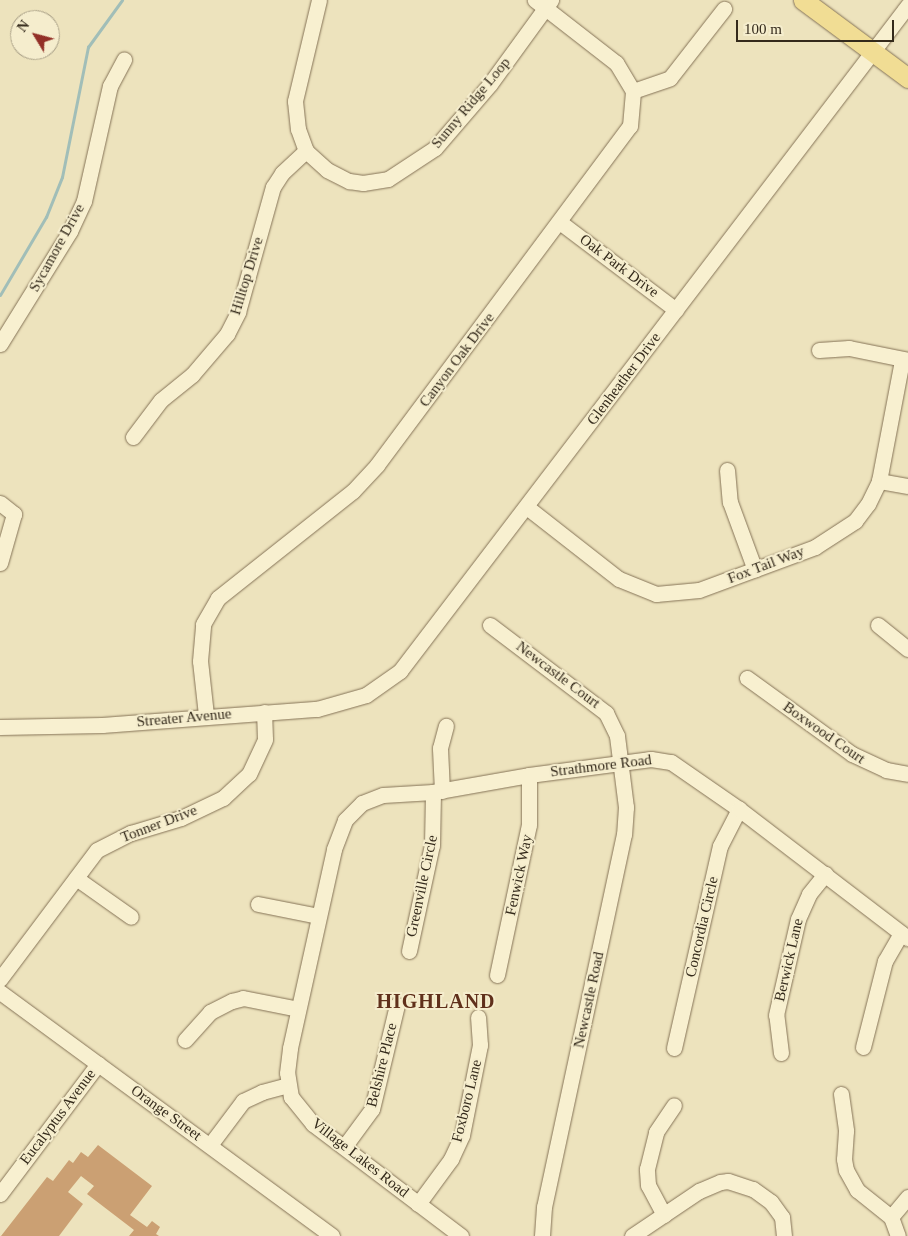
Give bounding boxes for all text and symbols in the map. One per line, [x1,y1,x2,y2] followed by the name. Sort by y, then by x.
[10,10,60,60] north arrow
[738,10,896,42] scale bar
[14,18,32,35] text: N
[744,21,782,37] text: 100 m
[428,54,514,152] street label: Sunny Ridge Loop
[25,201,89,295] street label: Sycamore Drive
[576,230,662,302] street label: Oak Park Drive
[227,235,267,317] street label: Hilltop Drive
[416,309,498,411] street label: Canyon Oak Drive
[583,329,665,429] street label: Glenheather Drive
[725,542,807,588] street label: Fox Tail Way
[512,638,604,712] street label: Newcastle Court
[779,698,869,768] street label: Boxwood Court
[135,705,233,731] street label: Streater Avenue
[549,751,653,781] street label: Strathmore Road
[118,801,200,847] street label: Tonner Drive
[402,833,442,939] street label: Greenville Circle
[502,833,536,917] street label: Fenwick Way
[682,875,722,979] street label: Concordia Circle
[771,917,807,1003] street label: Berwick Lane
[570,950,608,1050] street label: Newcastle Road
[375,989,497,1013] district label: HIGHLAND
[363,1021,401,1109] street label: Belshire Place
[448,1058,486,1144] street label: Foxboro Lane
[16,1065,100,1169] street label: Eucalyptus Avenue
[127,1081,205,1145] street label: Orange Street
[308,1115,412,1201] street label: Village Lakes Road

